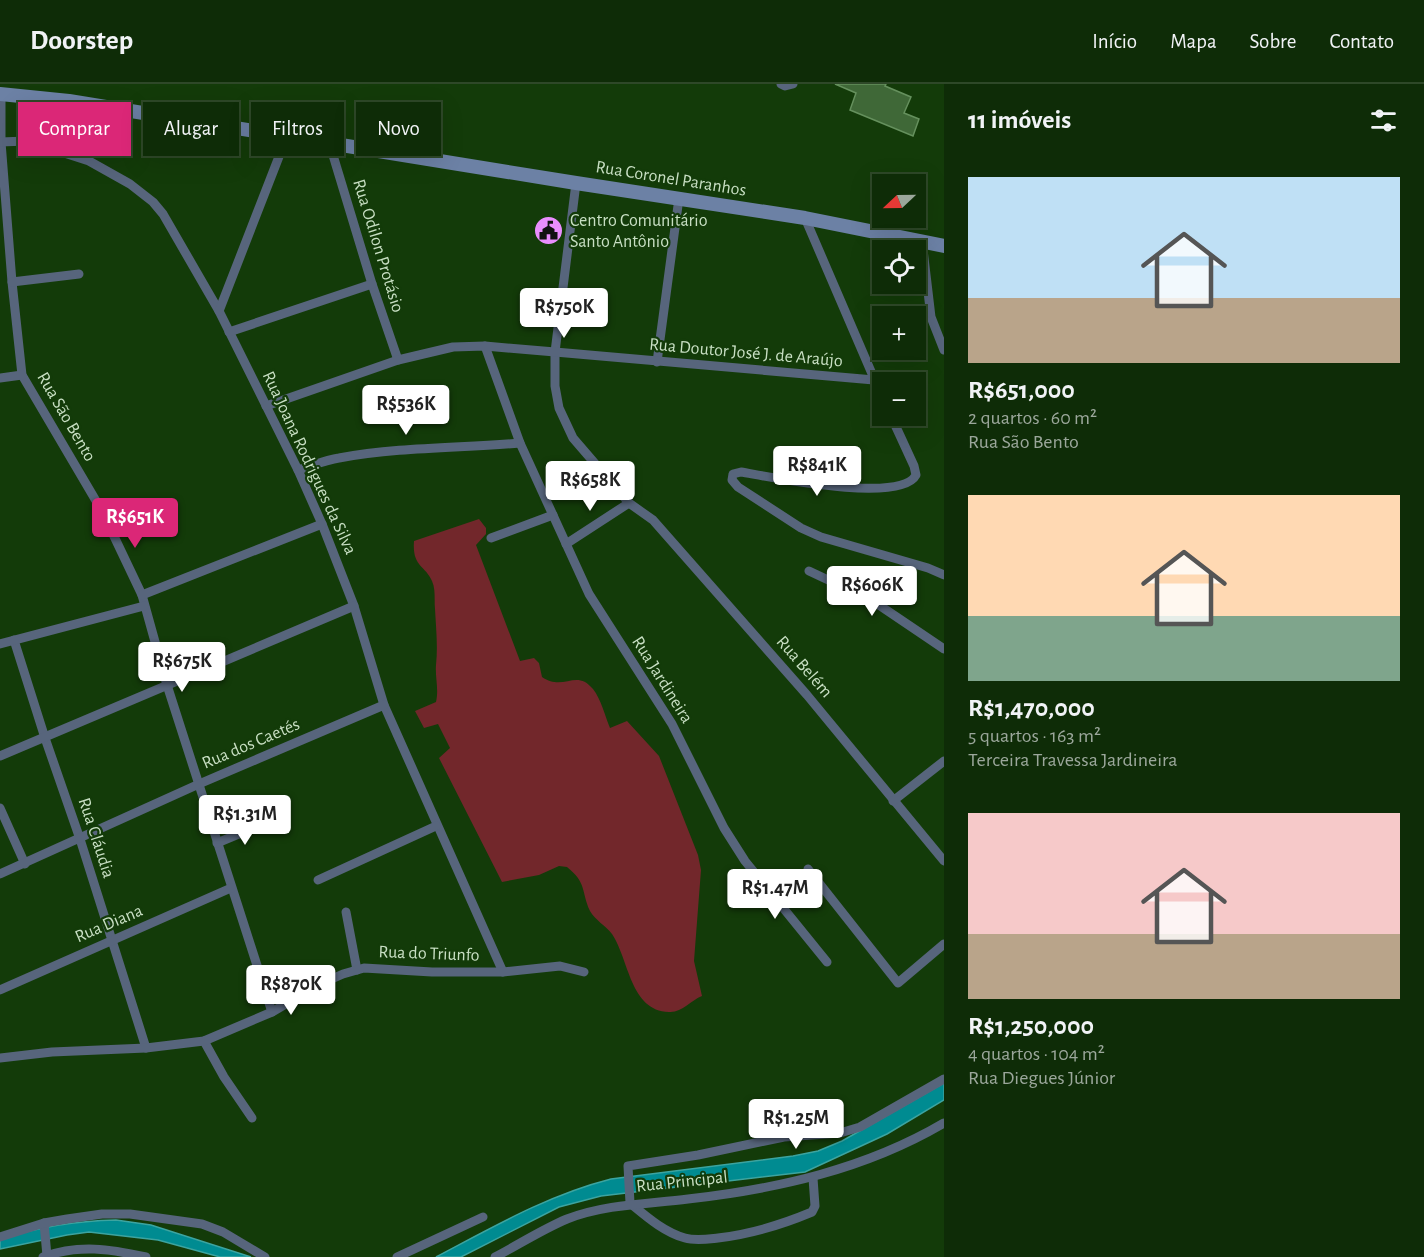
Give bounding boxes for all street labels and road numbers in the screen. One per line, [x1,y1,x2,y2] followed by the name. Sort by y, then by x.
[594,158,748,200] street label: Rua Coronel Paranhos
[349,177,407,315] street label: Rua Odilon Protásio
[648,336,844,370] street label: Rua Doutor José J. de Araújo
[33,369,99,465] street label: Rua São Bento
[259,369,359,557] street label: Rua Joana Rodrigues da Silva
[628,633,696,727] street label: Rua Jardineira
[773,633,835,701] street label: Rua Belém
[199,715,303,773] street label: Rua dos Caetés
[75,796,117,880] street label: Rua Cláudia
[72,902,146,946] street label: Rua Diana
[378,943,480,965] street label: Rua do Triunfo
[635,1168,729,1196] street label: Rua Principal

